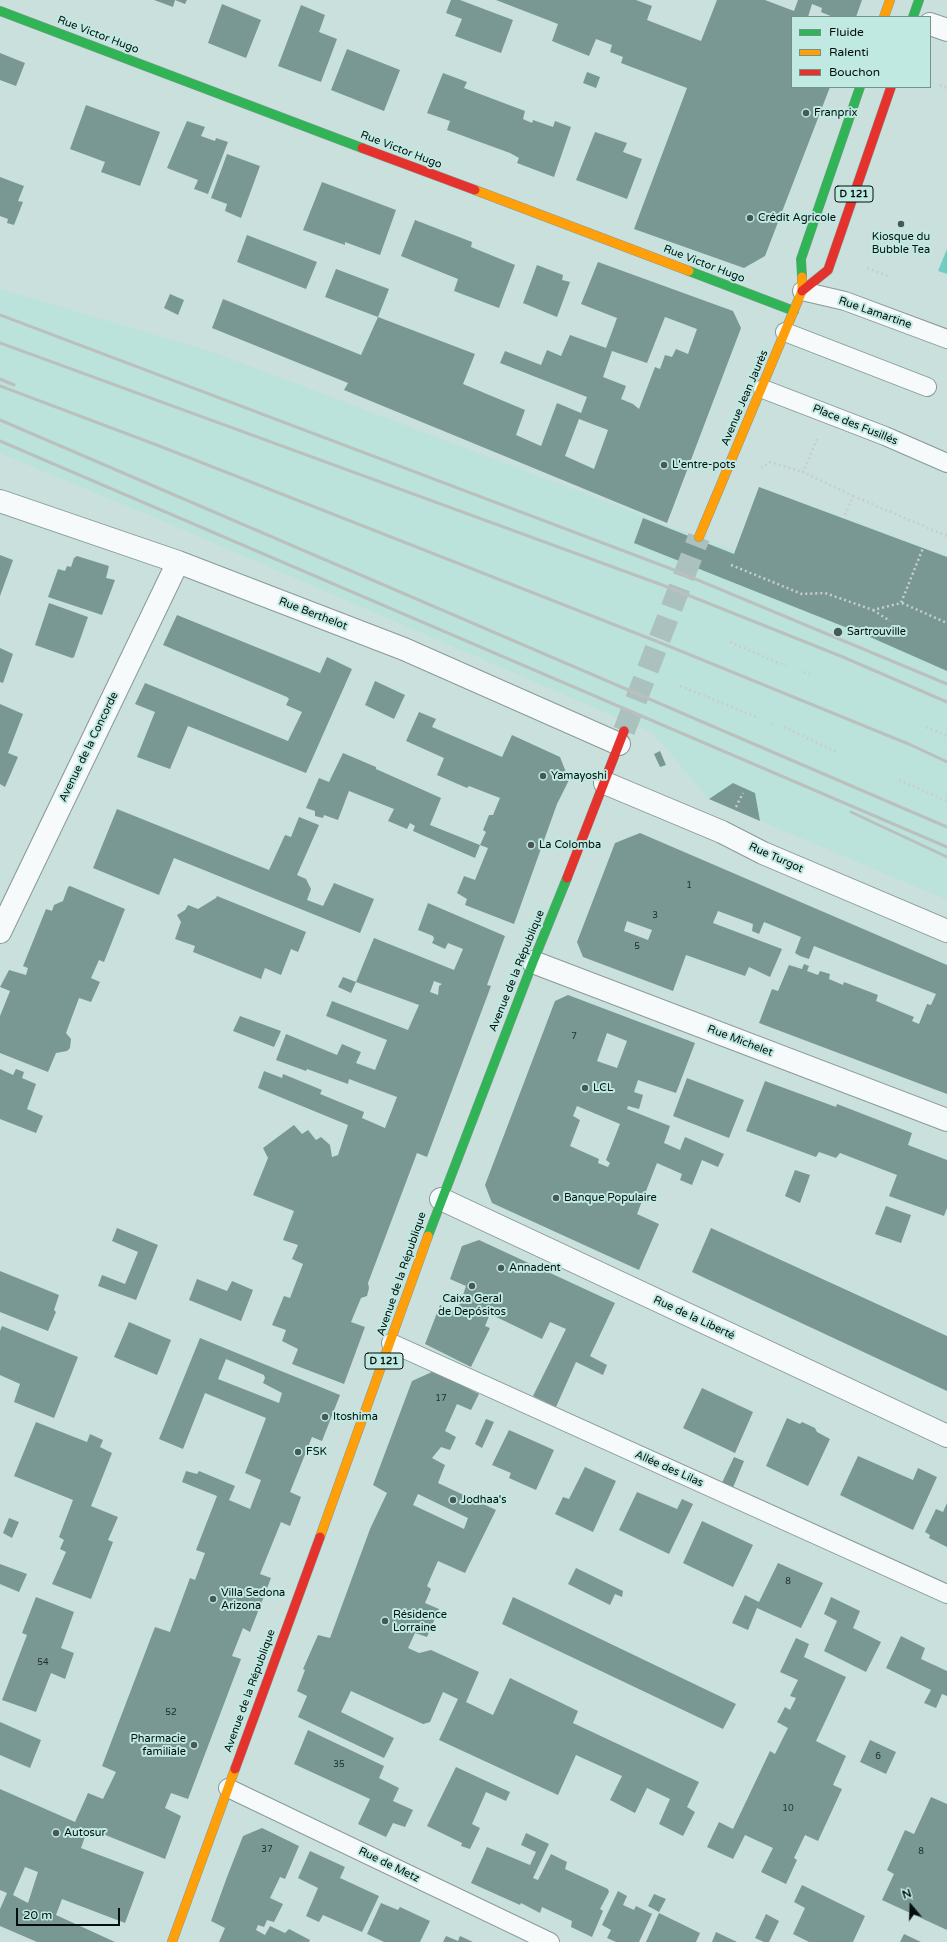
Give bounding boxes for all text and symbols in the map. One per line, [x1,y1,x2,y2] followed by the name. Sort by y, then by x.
[55,13,141,57] street label: Rue Victor Hugo
[791,16,931,88] legend
[829,25,864,39] text: Fluide
[829,45,869,59] text: Ralenti
[829,65,880,79] text: Bouchon
[814,106,857,120] place label: Franprix
[801,108,811,118] marker: Franprix
[358,128,444,172] street label: Rue Victor Hugo
[835,186,873,202] road number: D 121
[758,211,836,225] place label: Crédit Agricole
[745,213,755,223] marker: Crédit Agricole
[896,219,906,229] marker: Kiosque du Bubble Tea
[872,230,930,256] place label: Kiosque du Bubble Tea
[661,242,747,286] street label: Rue Victor Hugo
[837,294,913,332] street label: Rue Lamartine
[719,348,771,448] street label: Avenue Jean Jaurès
[811,402,899,448] street label: Place des Fusillés
[672,458,736,472] place label: L'entre-pots
[659,460,669,470] marker: L'entre-pots
[277,595,349,633] street label: Rue Berthelot
[847,625,906,639] place label: Sartrouville
[832,626,844,638] marker: Sartrouville
[57,690,121,804] street label: Avenue de la Concorde
[551,769,607,783] place label: Yamayoshi
[538,771,548,781] marker: Yamayoshi
[539,838,601,852] place label: La Colomba
[526,840,536,850] marker: La Colomba
[747,840,805,876] street label: Rue Turgot
[686,881,692,891] house number: 1
[487,908,547,1034] street label: Avenue de la République
[652,911,658,921] house number: 3
[634,942,640,952] house number: 5
[706,1023,774,1059] street label: Rue Michelet
[571,1032,577,1042] house number: 7
[593,1081,613,1095] place label: LCL
[580,1083,590,1093] marker: LCL
[564,1191,657,1205] place label: Banque Populaire
[551,1193,561,1203] marker: Banque Populaire
[375,1210,429,1338] street label: Avenue de la République
[509,1261,561,1275] place label: Annadent
[496,1263,506,1273] marker: Annadent
[467,1281,477,1291] marker: Caixa Geral de Depósitos
[438,1292,506,1318] place label: Caixa Geral de Depósitos
[651,1293,737,1343] street label: Rue de la Liberté
[365,1353,403,1369] road number: D 121
[435,1394,447,1404] house number: 17
[333,1410,378,1424] place label: Itoshima
[320,1412,330,1422] marker: Itoshima
[306,1445,327,1459] place label: FSK
[293,1447,303,1457] marker: FSK
[633,1448,705,1490] street label: Allée des Lilas
[461,1493,507,1507] place label: Jodhaa's
[448,1495,458,1505] marker: Jodhaa's
[785,1577,791,1587] house number: 8
[221,1586,285,1612] place label: Villa Sedona Arizona
[208,1594,218,1604] marker: Villa Sedona Arizona
[393,1608,447,1634] place label: Résidence Lorraine
[380,1616,390,1626] marker: Résidence Lorraine
[222,1628,278,1754] street label: Avenue de la République
[37,1658,49,1668] house number: 54
[165,1708,177,1718] house number: 52
[130,1732,186,1758] place label: Pharmacie familiale
[189,1740,199,1750] marker: Pharmacie familiale
[875,1752,881,1762] house number: 6
[333,1760,345,1770] house number: 35
[782,1804,794,1814] house number: 10
[64,1826,106,1840] place label: Autosur
[51,1828,61,1838] marker: Autosur
[261,1845,273,1855] house number: 37
[356,1845,422,1885] street label: Rue de Metz
[918,1847,924,1857] house number: 8
[891,1886,931,1926] north arrow
[901,1887,913,1902] text: N
[18,1900,122,1926] scale bar
[23,1908,52,1922] text: 20 m

